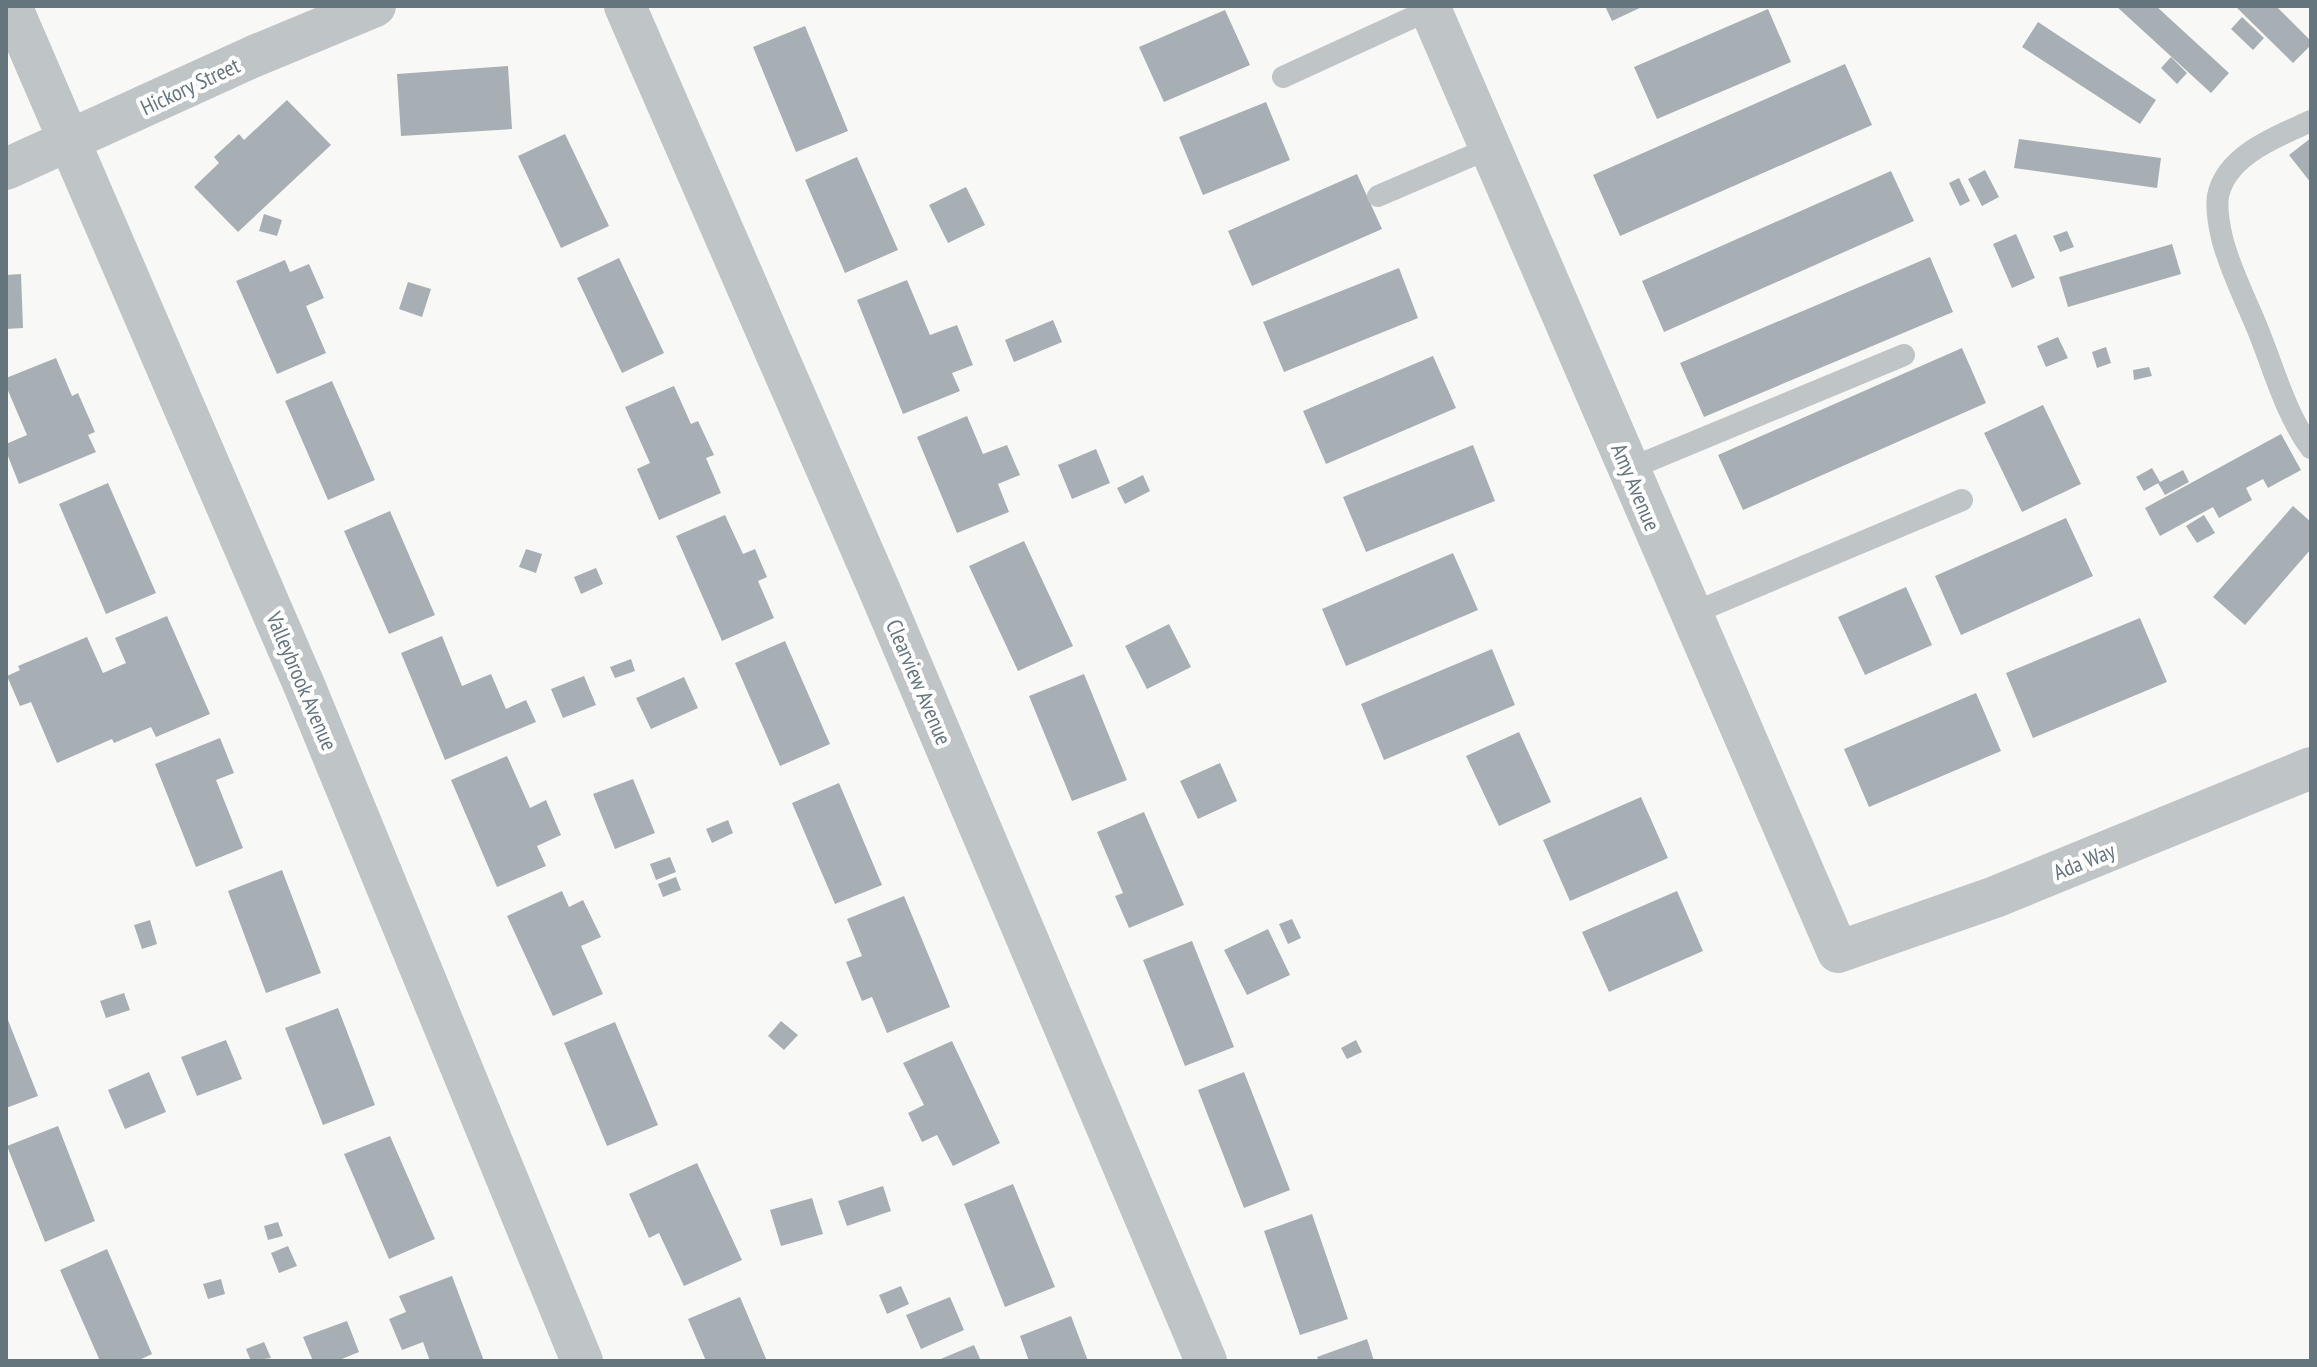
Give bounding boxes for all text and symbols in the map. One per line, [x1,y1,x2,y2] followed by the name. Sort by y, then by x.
[136,51,244,121] street label: Hickory Street
[1605,439,1667,535] street label: Amy Avenue
[260,607,344,754] street label: Valleybrook Avenue
[880,615,958,749] street label: Clearview Avenue
[2049,836,2120,886] street label: Ada Way

